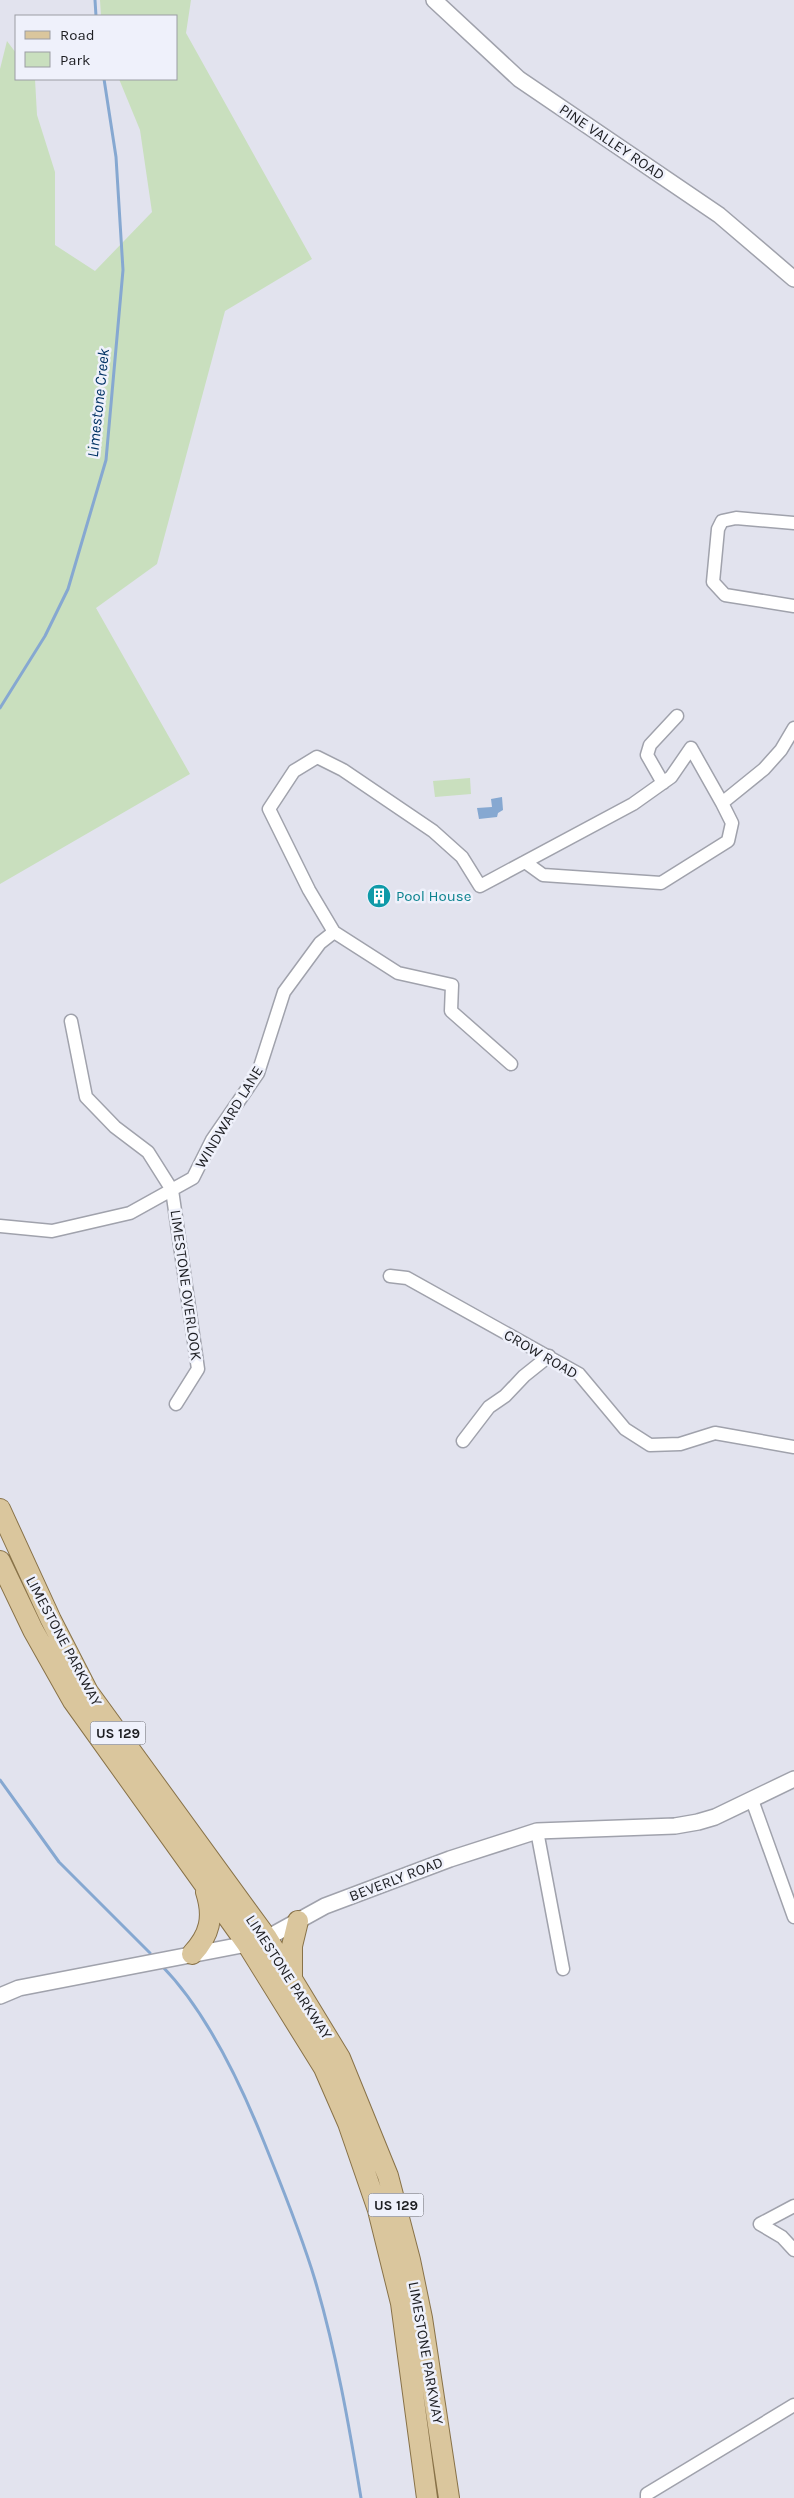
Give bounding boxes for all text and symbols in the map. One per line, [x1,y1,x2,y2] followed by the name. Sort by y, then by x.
[15,15,178,80] legend
[60,26,95,44] text: Road
[60,51,90,69] text: Park
[556,100,668,184] street label: PINE VALLEY ROAD
[83,347,113,458] water label: Limestone Creek
[366,883,392,909] building icon: Pool House
[396,887,471,905] place label: Pool House
[191,1063,267,1171] street label: WINDWARD LANE
[167,1209,205,1361] street label: LIMESTONE OVERLOOK
[501,1326,581,1382] street label: CROW ROAD
[22,1573,106,1710] street label: LIMESTONE PARKWAY
[90,1722,146,1745] road number: US 129
[347,1853,445,1905] street label: BEVERLY ROAD
[242,1911,336,2043] street label: LIMESTONE PARKWAY
[368,2194,424,2216] road number: US 129
[405,2280,448,2427] street label: LIMESTONE PARKWAY

